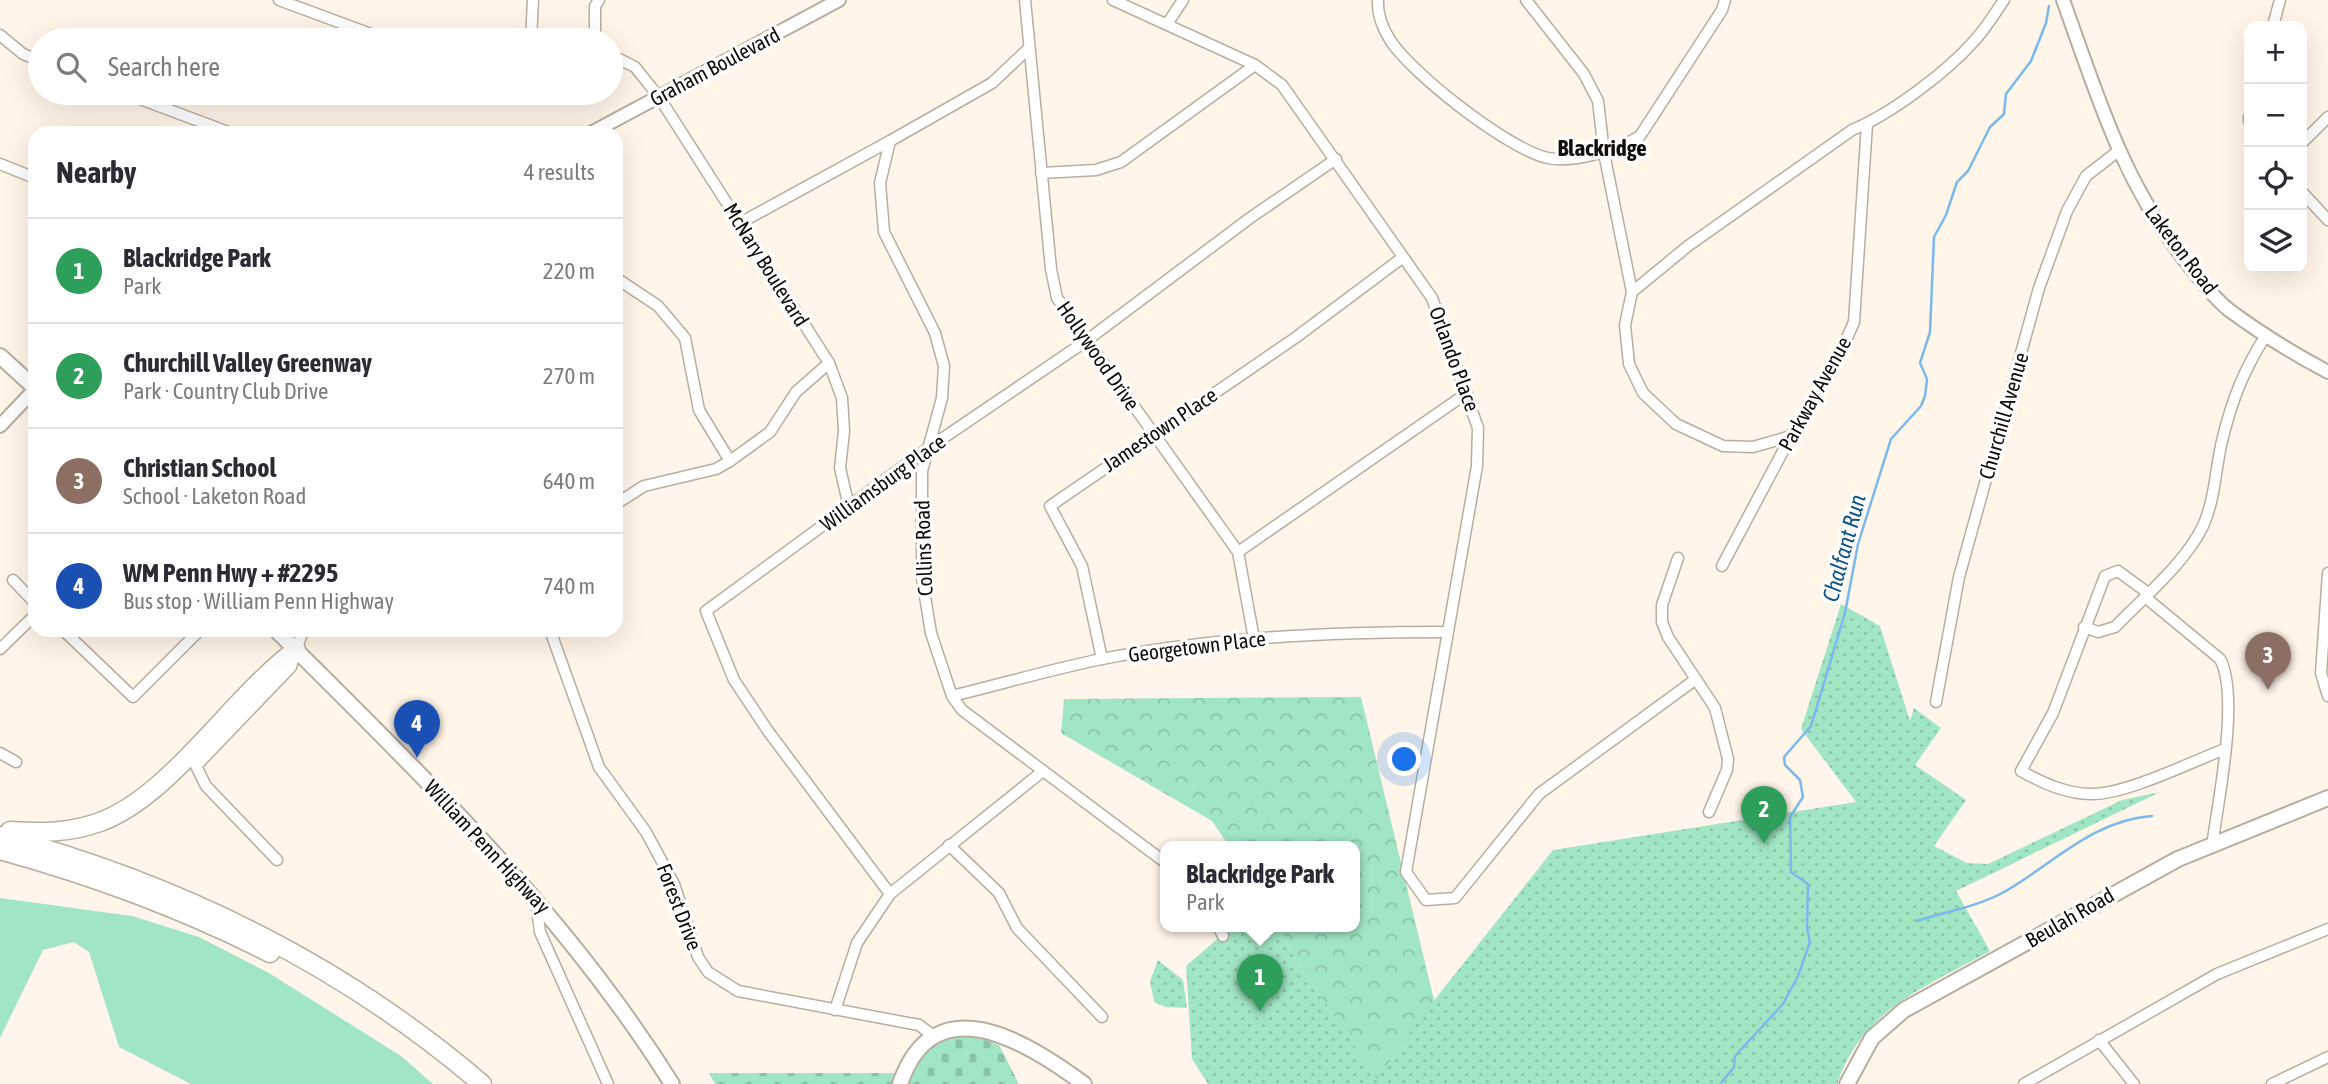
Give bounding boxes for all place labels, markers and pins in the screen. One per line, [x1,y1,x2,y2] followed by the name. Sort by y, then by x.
[2245,632,2291,690] pin: 3
[394,700,440,758] pin: 4
[1741,786,1787,844] pin: 2
[1237,954,1283,1012] pin: 1

